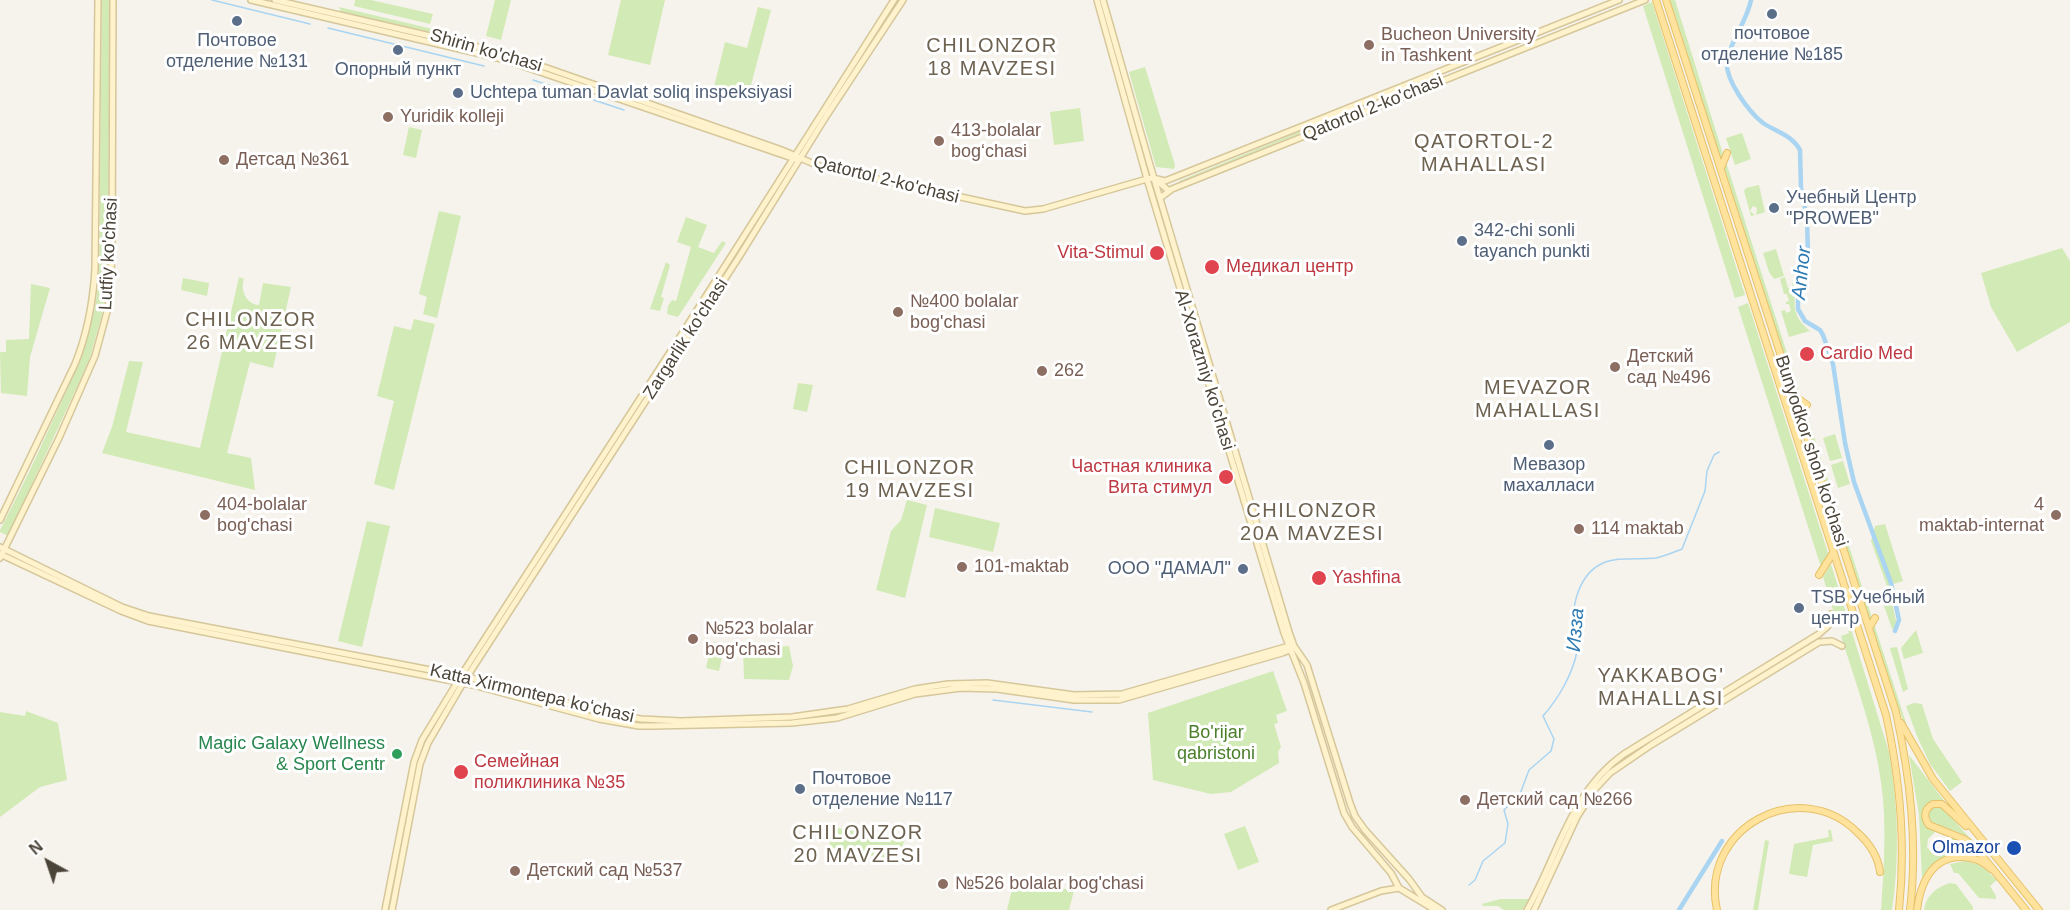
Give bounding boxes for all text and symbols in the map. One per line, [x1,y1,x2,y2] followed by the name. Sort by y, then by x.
[1765,7,1779,21] marker: почтовое отделение №185
[230,14,244,28] marker: Почтовое отделение №131
[1701,23,1843,66] place label: почтовое отделение №185
[1381,24,1536,66] place label: Bucheon University in Tashkent
[428,25,544,77] street label: Shirin ko'chasi
[166,30,308,72] place label: Почтовое отделение №131
[926,34,1058,81] district label: CHILONZOR 18 MAVZESI
[1362,38,1376,52] marker: Bucheon University in Tashkent
[391,43,405,57] marker: Опорный пункт
[335,59,461,81] place label: Опорный пункт
[1300,70,1446,146] street label: Qatortol 2-ko'chasi
[470,82,792,104] place label: Uchtepa tuman Davlat soliq inspeksiyasi
[451,86,465,100] marker: Uchtepa tuman Davlat soliq inspeksiyasi
[400,106,504,128] place label: Yuridik kolleji
[381,110,395,124] marker: Yuridik kolleji
[951,120,1041,162] place label: 413-bolalar bogʻchasi
[1414,130,1554,177] district label: QATORTOL-2 MAHALLASI
[932,134,946,148] marker: 413-bolalar bogʻchasi
[236,149,350,171] place label: Детсад №361
[811,151,961,209] street label: Qatortol 2-ko'chasi
[217,153,231,167] marker: Детсад №361
[1786,187,1916,230] place label: Учебный Центр "PROWEB"
[95,197,123,311] street label: Lutfiy ko'chasi
[1767,201,1781,215] marker: Учебный Центр "PROWEB"
[1474,220,1590,262] place label: 342-chi sonli tayanch punkti
[1455,234,1469,248] marker: 342-chi sonli tayanch punkti
[1057,242,1144,264] place label: Vita-Stimul
[1148,244,1166,262] marker: Vita-Stimul
[1787,245,1817,301] water label: Anhor
[1226,256,1353,278] place label: Медикал центр
[1203,258,1221,276] marker: Медикал центр
[639,275,733,403] street label: Zargarlik ko'chasi
[1169,287,1239,453] street label: Al-Xorazmiy ko'chasi
[910,291,1018,334] place label: №400 bolalar bog'chasi
[891,305,905,319] marker: №400 bolalar bog'chasi
[185,308,317,355] district label: CHILONZOR 26 MAVZESI
[1820,343,1913,365] place label: Cardio Med
[1798,345,1816,363] marker: Cardio Med
[1627,346,1711,388] place label: Детский сад №496
[1770,353,1852,549] street label: Bunyodkor shoh ko'chasi
[1054,360,1084,382] place label: 262
[1608,360,1622,374] marker: Детский сад №496
[1035,364,1049,378] marker: 262
[1475,376,1601,423] district label: MEVAZOR MAHALLASI
[1542,438,1556,452] marker: Мевазор махалласи
[1503,454,1595,496] place label: Мевазор махалласи
[844,456,976,503] district label: CHILONZOR 19 MAVZESI
[1071,456,1212,498] place label: Частная клиника Вита стимул
[1217,468,1235,486] marker: Частная клиника Вита стимул
[217,494,307,536] place label: 404-bolalar bog'chasi
[1919,494,2044,536] place label: 4 maktab-internat
[1240,499,1384,546] district label: CHILONZOR 20A MAVZESI
[198,508,212,522] marker: 404-bolalar bog'chasi
[2049,508,2063,522] marker: 4 maktab-internat
[1591,518,1684,540] place label: 114 maktab
[1572,522,1586,536] marker: 114 maktab
[974,556,1069,578] place label: 101-maktab
[1108,558,1231,580] place label: ООО "ДАМАЛ"
[955,560,969,574] marker: 101-maktab
[1236,562,1250,576] marker: ООО "ДАМАЛ"
[1332,567,1401,589] place label: Yashfina
[1310,569,1328,587] marker: Yashfina
[1811,587,1925,630] place label: TSB Учебный центр
[1792,601,1806,615] marker: TSB Учебный центр
[1562,607,1590,653] water label: Изза
[705,618,813,660] place label: №523 bolalar bog'chasi
[686,632,700,646] marker: №523 bolalar bog'chasi
[428,660,636,728] street label: Katta Xirmontepa koʻchasi
[1598,664,1724,711] district label: YAKKABOG' MAHALLASI
[1177,722,1255,764] park label: Bo'rijar qabristoni
[198,733,385,776] place label: Magic Galaxy Wellness & Sport Centr
[390,747,404,761] marker: Magic Galaxy Wellness & Sport Centr
[474,751,625,794] place label: Семейная поликлиника №35
[452,763,470,781] marker: Семейная поликлиника №35
[812,768,953,810] place label: Почтовое отделение №117
[793,782,807,796] marker: Почтовое отделение №117
[1477,789,1632,811] place label: Детский сад №266
[1458,793,1472,807] marker: Детский сад №266
[792,821,924,868] district label: CHILONZOR 20 MAVZESI
[18,832,78,892] north arrow
[1932,837,2000,859] place label: Olmazor
[26,838,46,858] text: N
[2005,839,2023,857] marker: Olmazor
[527,860,682,882] place label: Детский сад №537
[508,864,522,878] marker: Детский сад №537
[955,873,1144,895] place label: №526 bolalar bog'chasi
[936,877,950,891] marker: №526 bolalar bog'chasi

